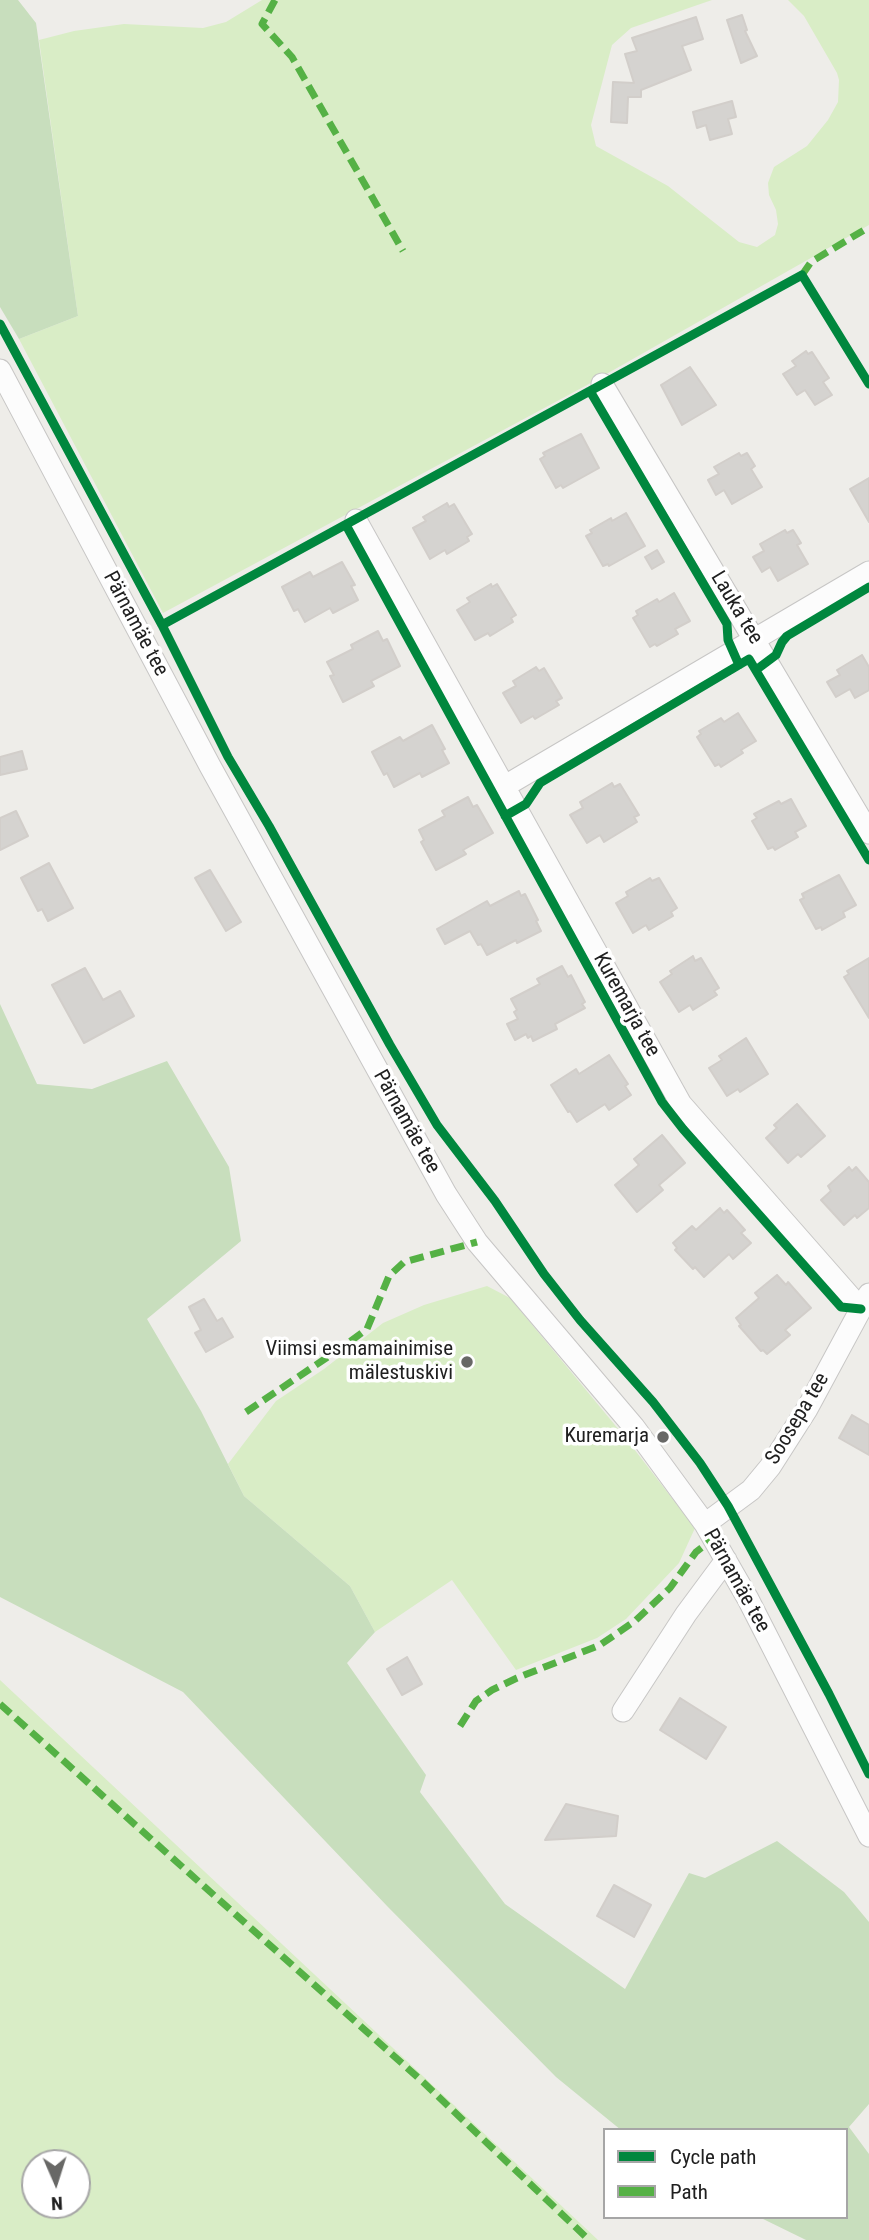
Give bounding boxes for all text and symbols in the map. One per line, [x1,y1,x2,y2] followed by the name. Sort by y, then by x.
[97,567,173,681] street label: Pärnamäe tee
[704,567,768,649] street label: Lauka tee
[587,949,665,1061] street label: Kuremarja tee
[367,1066,445,1178] street label: Pärnamäe tee
[266,1337,453,1387] place label: Viimsi esmamainimise mälestuskivi
[459,1354,475,1370] marker: Viimsi esmamainimise mälestuskivi
[761,1369,835,1469] street label: Soosepa tee
[565,1424,649,1450] place label: Kuremarja
[655,1429,671,1445] marker: Kuremarja
[697,1525,775,1637] street label: Pärnamäe tee
[603,2128,848,2219] legend
[670,2145,756,2169] text: Cycle path
[21,2149,91,2219] north arrow
[670,2180,708,2204] text: Path
[51,2192,63,2215] text: N

